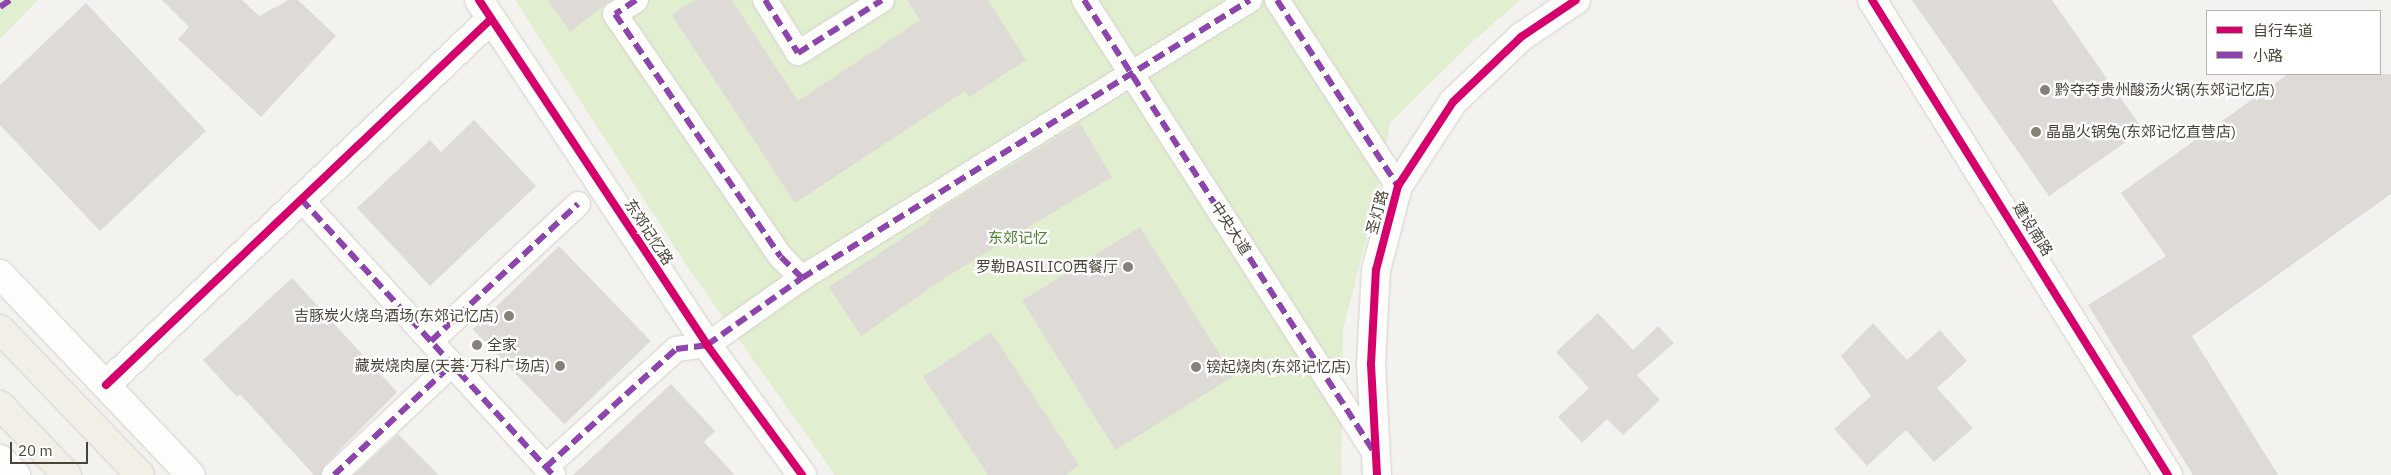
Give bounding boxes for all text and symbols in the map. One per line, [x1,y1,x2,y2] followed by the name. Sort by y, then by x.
[2206,10,2381,75] legend
[2253,21,2313,40] text: 自行车道
[2253,46,2283,65] text: 小路
[2055,81,2275,99] place label: 黔夺夺贵州酸汤火锅(东郊记忆店)
[2039,84,2051,96] marker: 黔夺夺贵州酸汤火锅(东郊记忆店)
[2046,123,2236,141] place label: 晶晶火锅兔(东郊记忆直营店)
[2030,126,2042,138] marker: 晶晶火锅兔(东郊记忆直营店)
[1362,188,1392,236] street label: 圣灯路
[621,196,677,268] street label: 东郊记忆路
[1207,198,1255,258] street label: 中央大道
[2009,199,2057,259] street label: 建设南路
[988,229,1048,247] park label: 东郊记忆
[976,258,1118,276] place label: 罗勒BASILICO西餐厅
[1122,261,1134,273] marker: 罗勒BASILICO西餐厅
[294,307,499,325] place label: 吉豚炭火烧鸟酒场(东郊记忆店)
[503,310,515,322] marker: 吉豚炭火烧鸟酒场(东郊记忆店)
[487,336,517,354] place label: 全家
[471,339,483,351] marker: 全家
[355,357,550,375] place label: 藏炭烧肉屋(天荟·万科广场店)
[1206,358,1351,376] place label: 镑起烧肉(东郊记忆店)
[554,360,566,372] marker: 藏炭烧肉屋(天荟·万科广场店)
[1190,361,1202,373] marker: 镑起烧肉(东郊记忆店)
[12,432,90,464] scale bar
[18,441,53,460] text: 20 m

